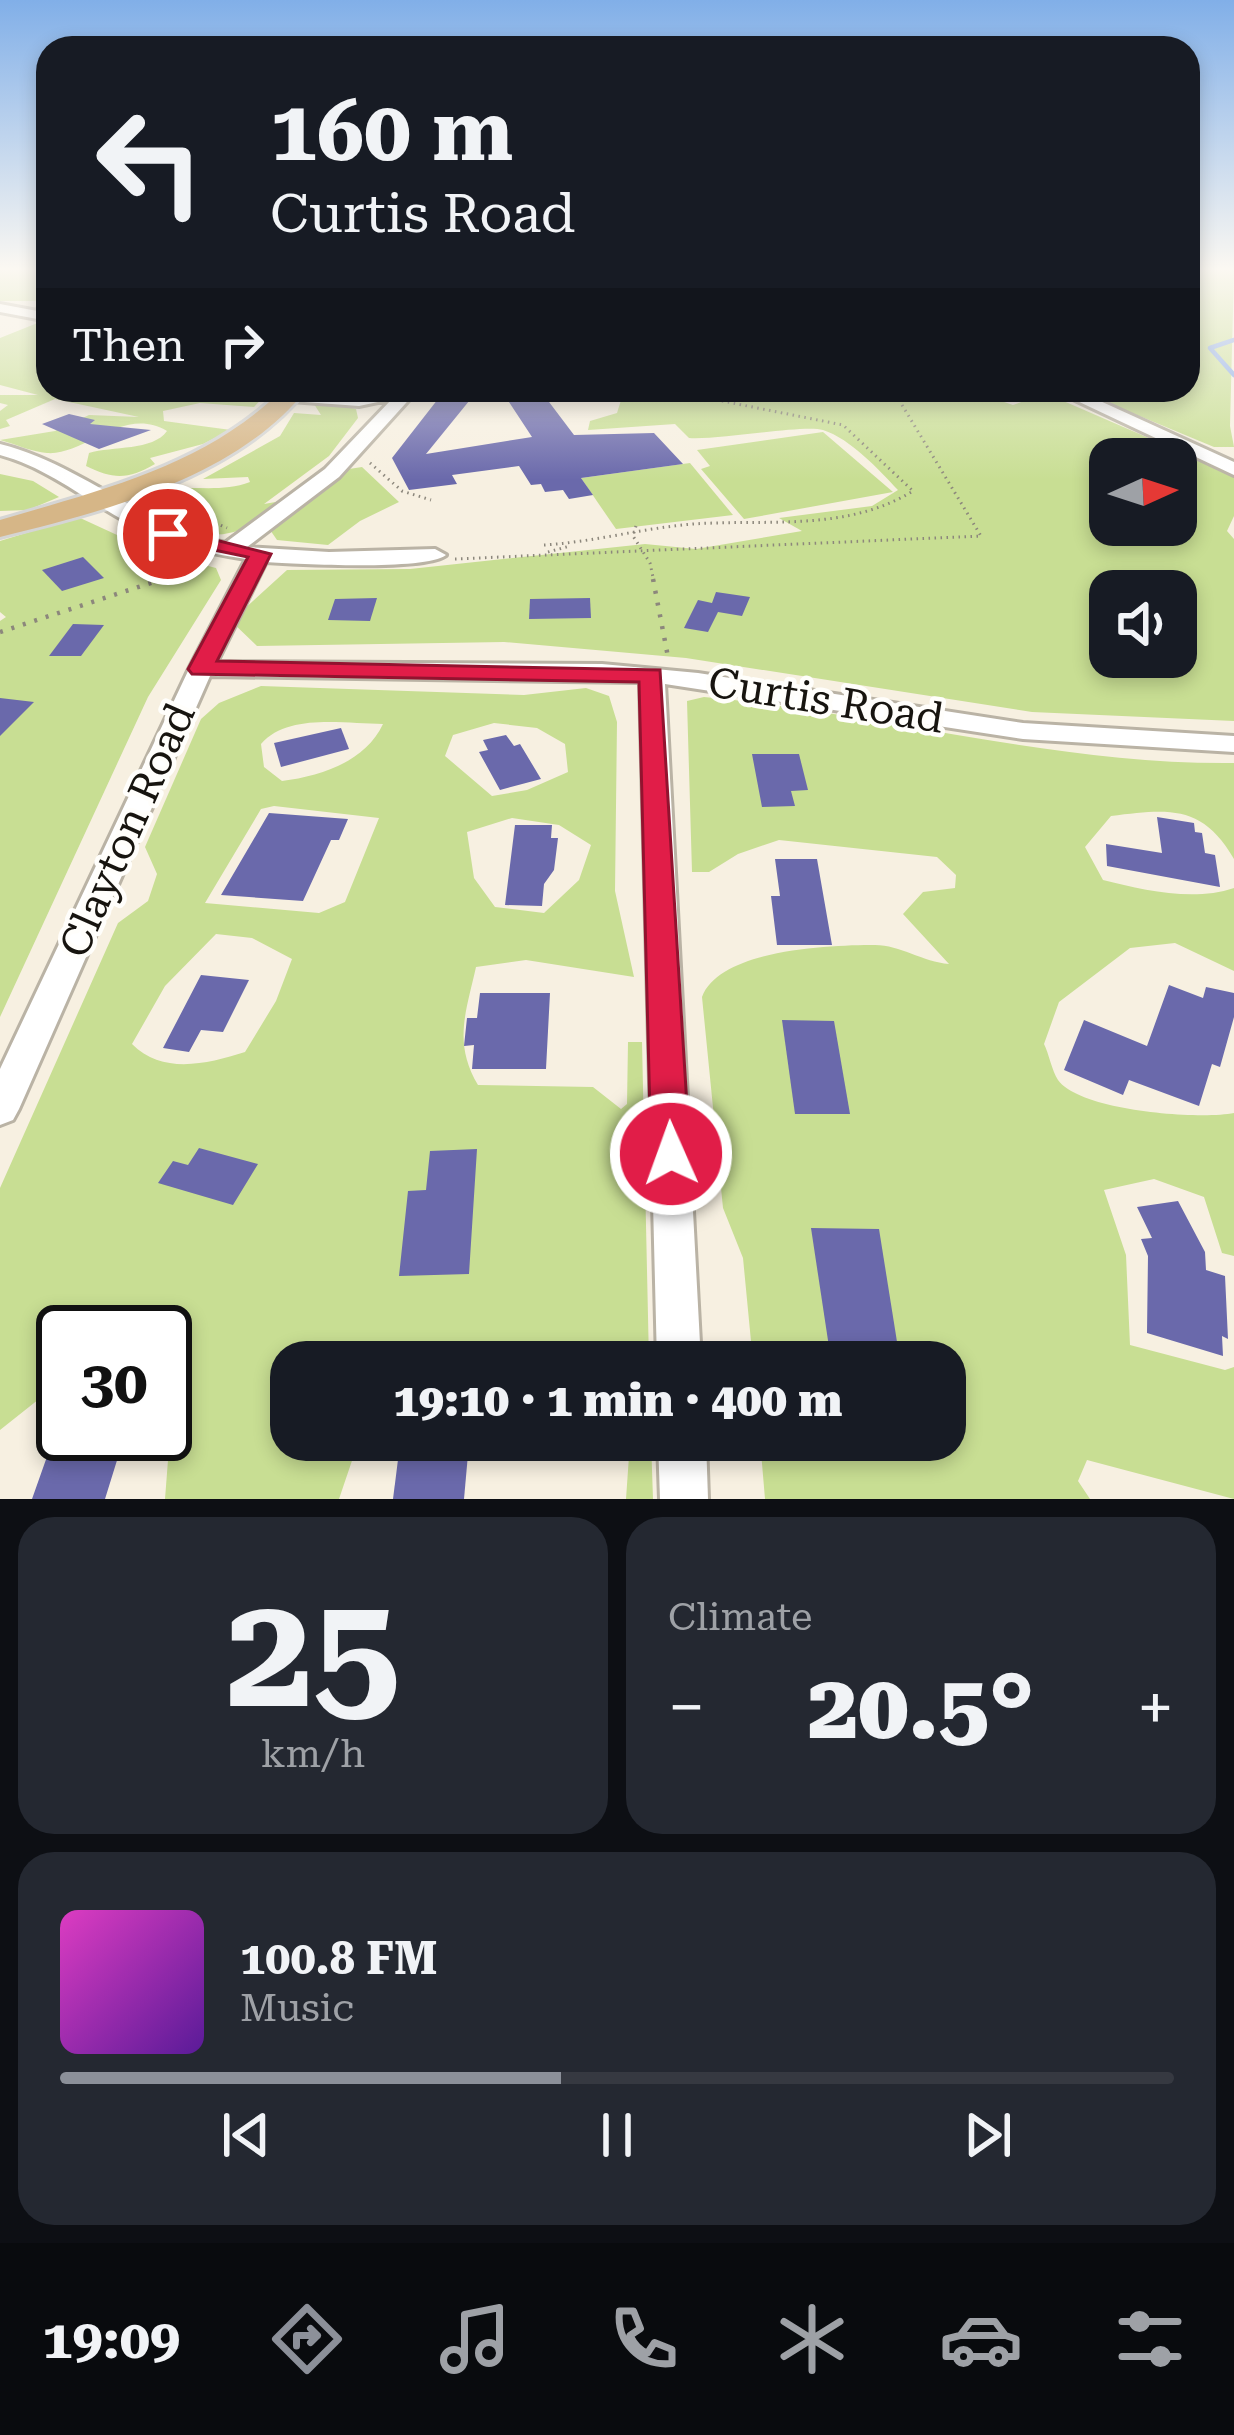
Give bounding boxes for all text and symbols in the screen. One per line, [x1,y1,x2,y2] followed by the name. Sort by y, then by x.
[270,82,513,180] text: 160 m
[72,84,228,240] icon: left
[270,182,575,245] text: Curtis Road
[209,312,275,378] icon: right
[72,319,185,372] text: Then
[1089,438,1197,546] north arrow
[1089,438,1197,678] map controls
[117,483,219,585] pin
[135,501,201,567] icon: arrive
[1089,570,1197,678] button: sound
[705,657,947,743] street label: Curtis Road
[49,695,205,965] street label: Clayton Road
[608,1091,734,1217] position arrow
[36,1305,192,1461] speed limit sign: 30
[394,1374,842,1427] text: 19:10 · 1 min · 400 m
[226,1561,400,1744] text: 25
[668,1594,812,1640] text: Climate
[808,1655,1034,1760] text: 20.5°
[668,1669,705,1746] text: −
[1137,1669,1174,1746] text: +
[261,1731,365,1777] text: km/h
[240,1932,438,1985] text: 100.8 FM
[240,1985,354,2031] text: Music
[213,2102,279,2168] icon: previous
[584,2102,650,2168] icon: pause
[955,2102,1021,2168] icon: next
[265,2297,349,2381] icon: directions
[433,2297,517,2381] icon: music
[602,2297,686,2381] icon: phone
[770,2297,854,2381] icon: climate
[939,2297,1023,2381] icon: car
[1108,2297,1192,2381] icon: filters
[42,2308,180,2371] text: 19:09

